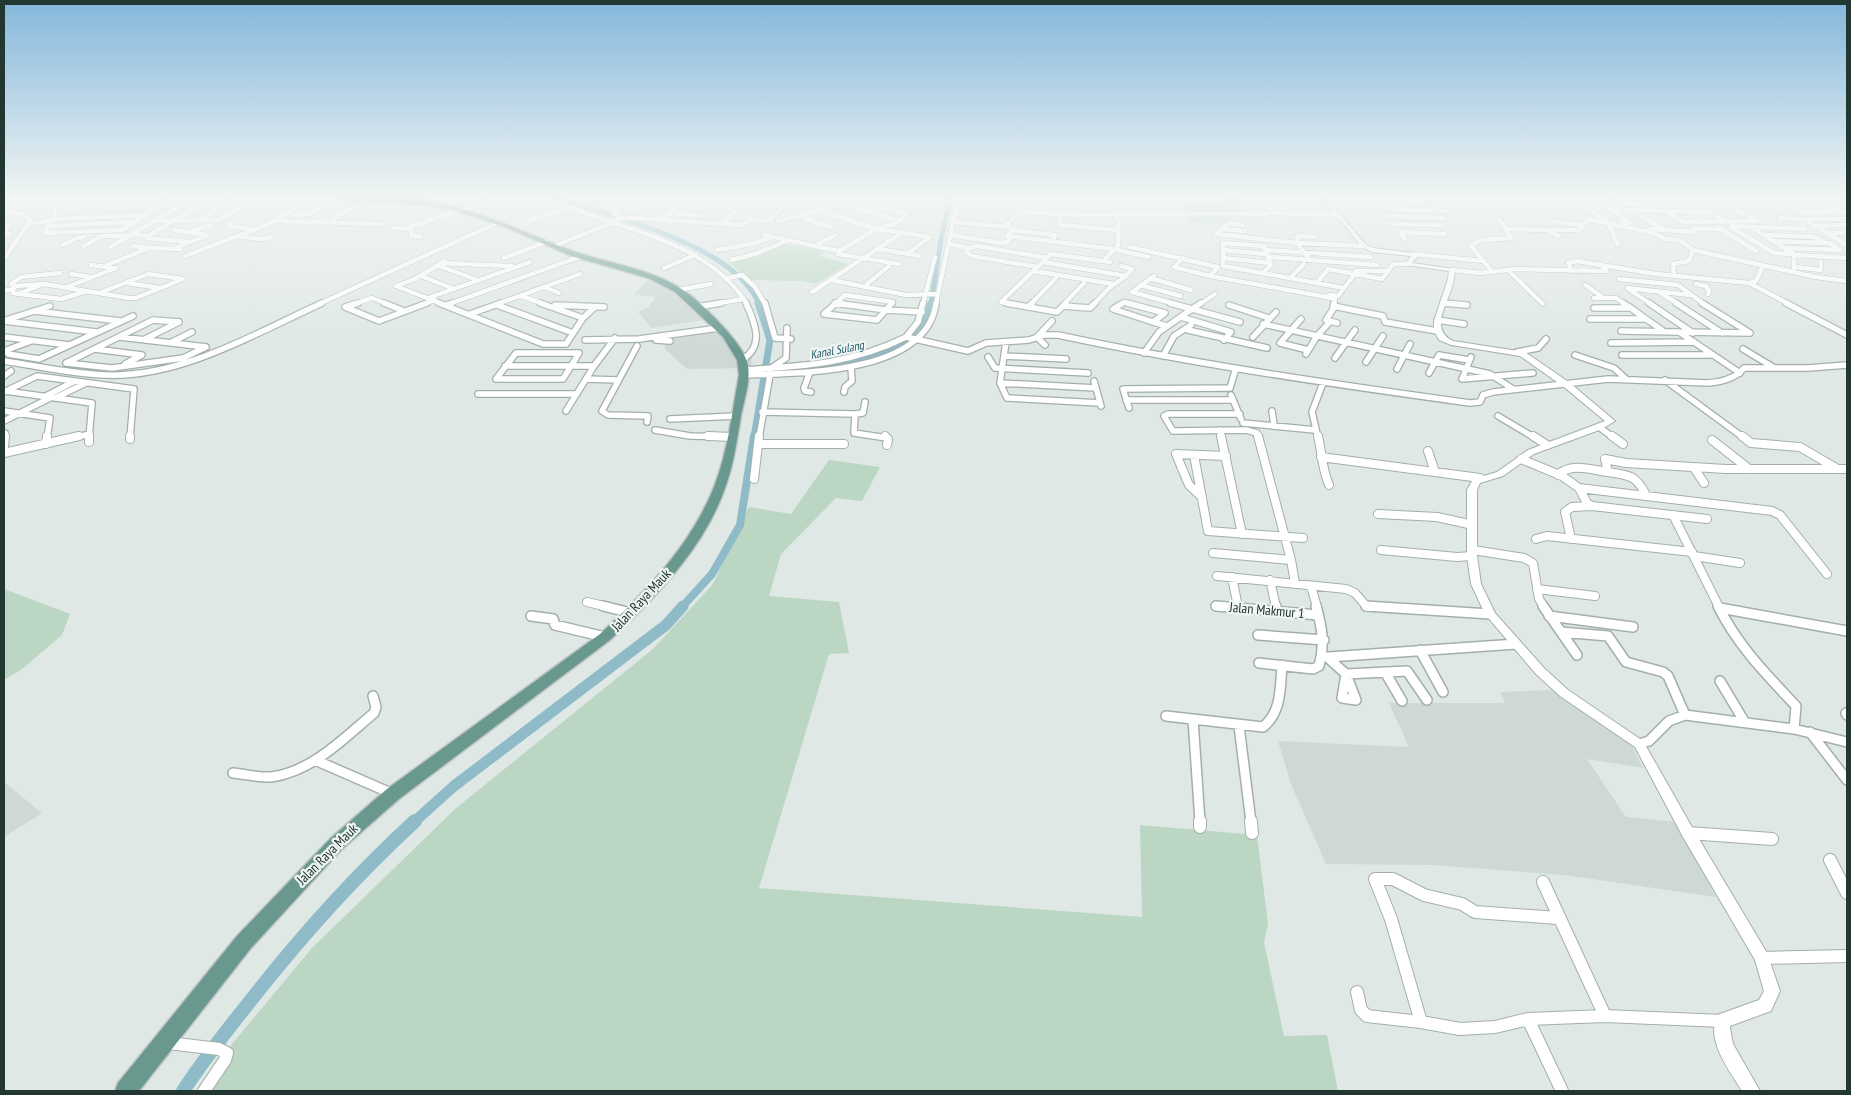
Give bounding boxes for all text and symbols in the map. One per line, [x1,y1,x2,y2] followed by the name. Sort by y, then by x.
[809,337,866,362] water label: Kanal Sulang
[607,565,675,636] street label: Jalan Raya Mauk
[1228,598,1305,622] street label: Jalan Makmur 1
[292,819,362,889] street label: Jalan Raya Mauk

